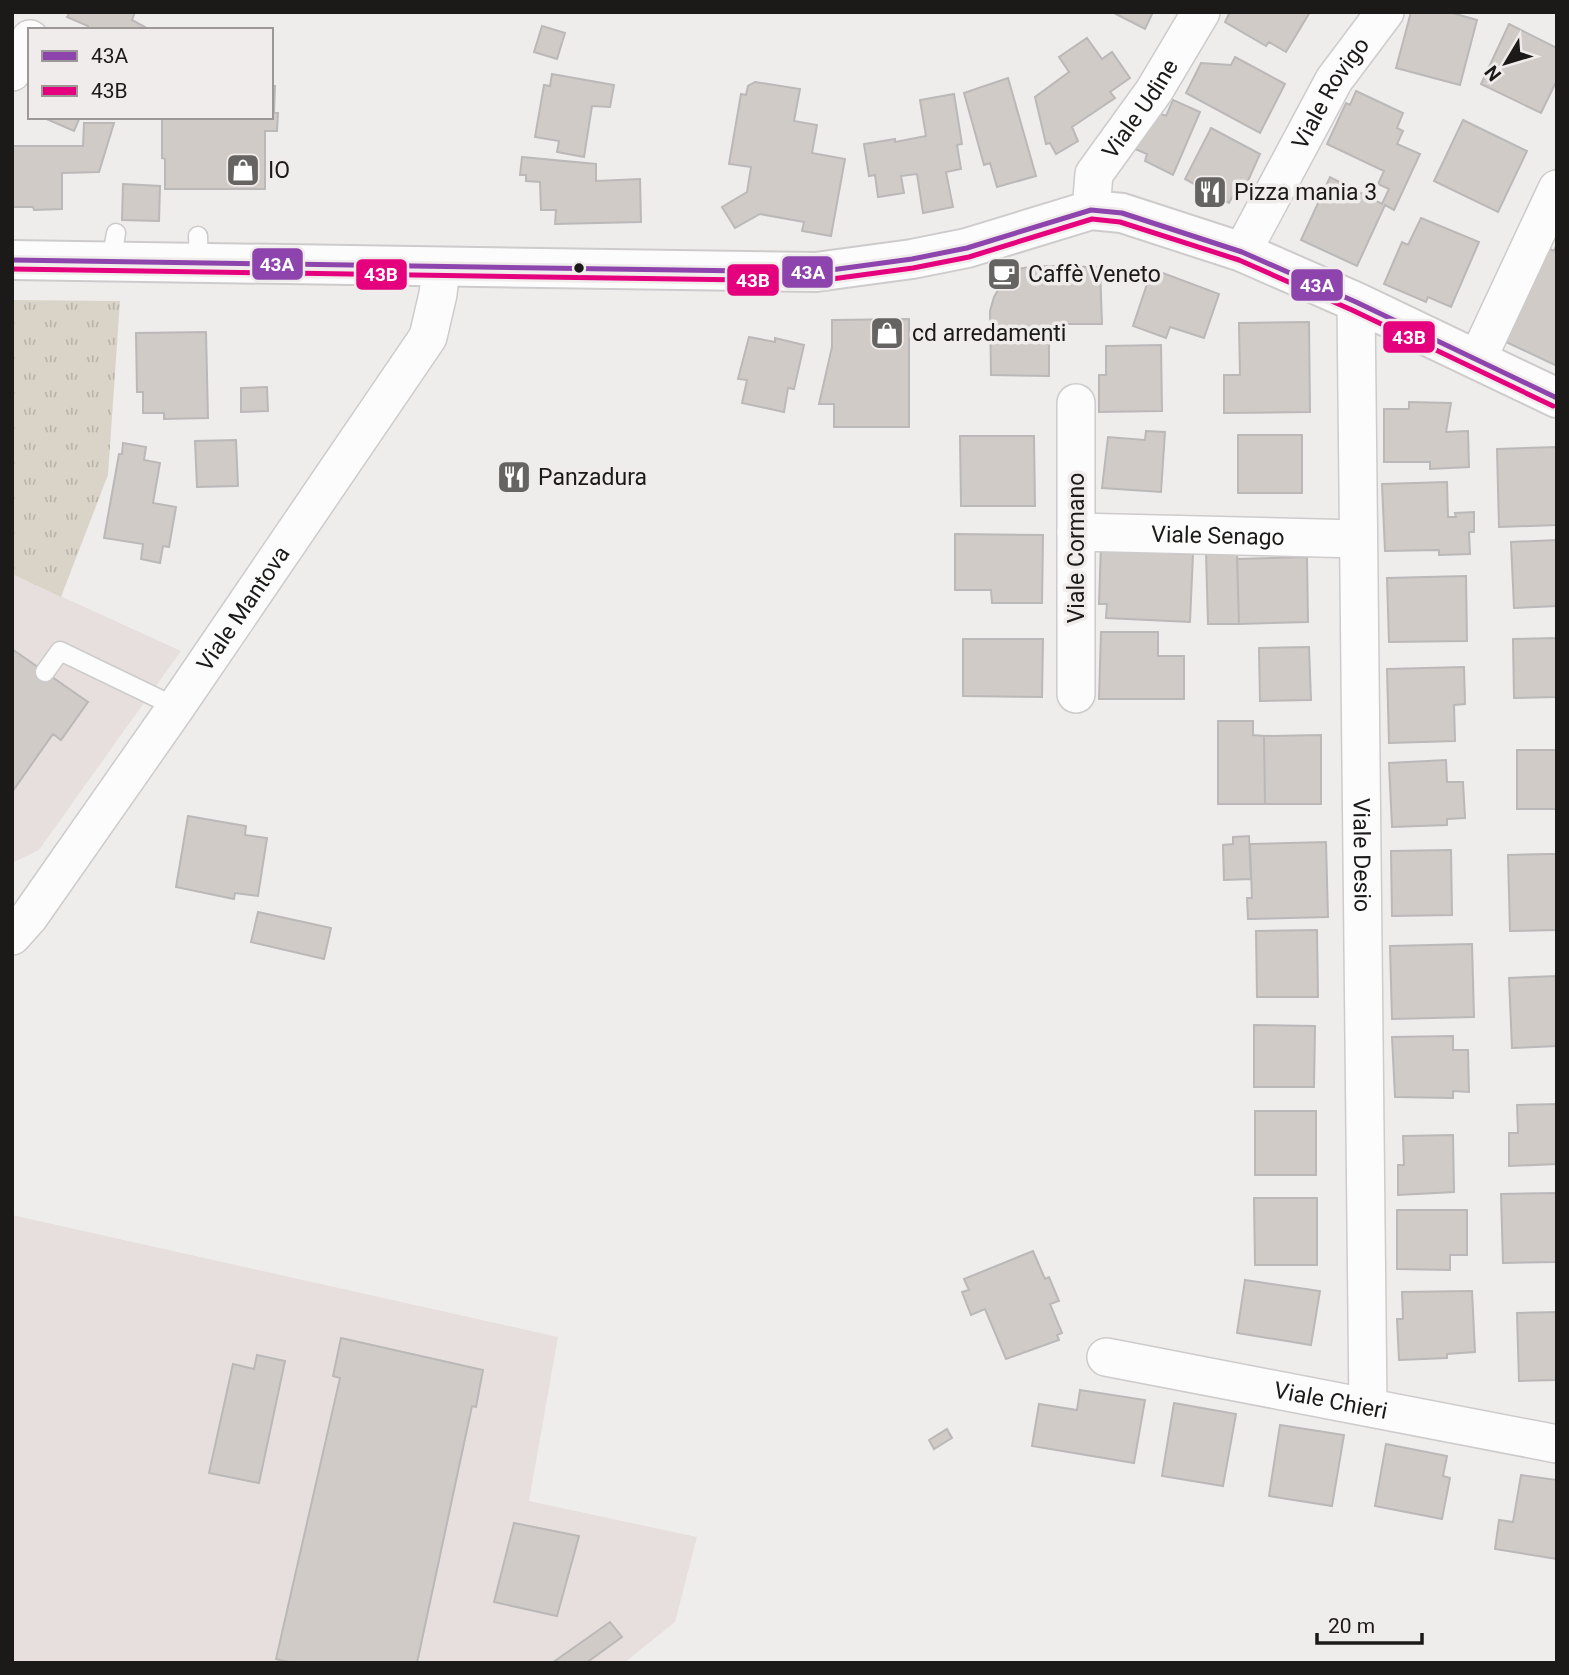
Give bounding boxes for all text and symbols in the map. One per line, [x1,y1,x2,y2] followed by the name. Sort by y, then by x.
[28,28,273,119] legend
[1471,28,1541,98] north arrow
[1287,32,1375,154] street label: Viale Rovigo
[91,44,129,68] text: 43A
[1097,54,1184,164] street label: Viale Udine
[1480,61,1506,86] text: N
[91,79,128,103] text: 43B
[224,151,262,189] shop icon: IO
[268,157,290,184] place label: IO
[1191,173,1229,211] restaurant icon: Pizza mania 3
[1234,179,1377,206] place label: Pizza mania 3
[251,247,304,281] line badge: 43A
[260,253,295,276] text: 43A
[781,255,834,289] line badge: 43A
[985,255,1023,293] cafe icon: Caffè Veneto
[355,258,408,291] line badge: 43B
[572,261,586,275] unlabelled marker
[791,261,826,284] text: 43A
[1028,261,1161,288] place label: Caffè Veneto
[364,263,398,286] text: 43B
[726,263,780,297] line badge: 43B
[1290,268,1344,302] line badge: 43A
[736,269,770,292] text: 43B
[1300,274,1335,297] text: 43A
[868,314,906,352] shop icon: cd arredamenti
[912,320,1066,347] place label: cd arredamenti
[1382,320,1436,354] line badge: 43B
[1392,326,1426,349] text: 43B
[495,458,533,496] restaurant icon: Panzadura
[538,464,647,491] place label: Panzadura
[1063,473,1090,623] street label: Viale Cormano
[1151,521,1285,551] street label: Viale Senago
[191,541,296,676] street label: Viale Mantova
[1347,798,1376,912] street label: Viale Desio
[1272,1377,1390,1425] street label: Viale Chieri
[1317,1602,1422,1646] scale bar
[1328,1614,1375,1638] text: 20 m

